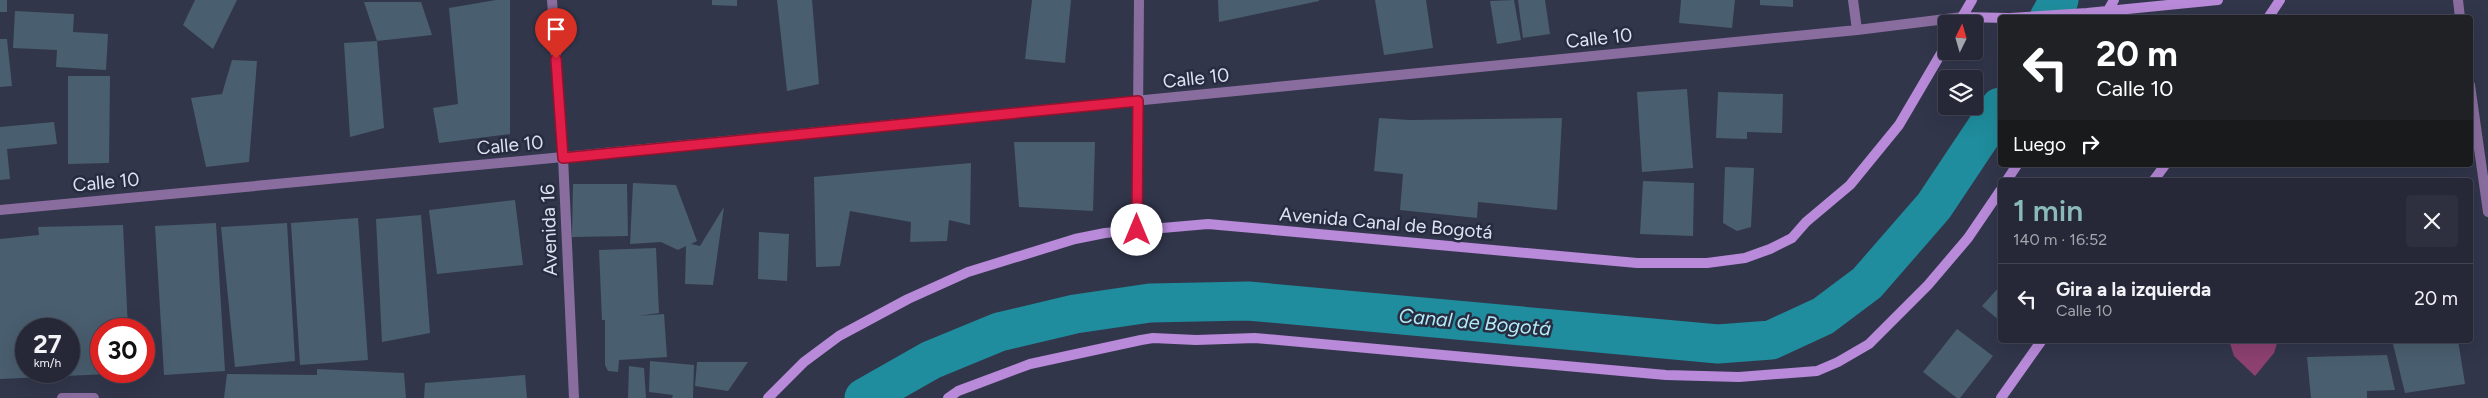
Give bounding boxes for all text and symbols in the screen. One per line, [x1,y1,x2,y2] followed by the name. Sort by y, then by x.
[535,8,577,59] pin
[542,15,570,43] icon: arrive
[1938,15,1982,60] north arrow
[1938,15,1983,115] map controls
[1565,23,1633,53] street label: Calle 10
[2096,33,2178,75] text: 20 m
[2013,35,2078,100] icon: left
[1162,63,1230,93] street label: Calle 10
[1938,70,1983,115] button: layers
[2096,75,2173,102] text: Calle 10
[2076,130,2104,158] icon: right
[476,131,544,159] street label: Calle 10
[2013,133,2066,156] text: Luego
[72,168,140,196] street label: Calle 10
[536,183,562,276] street label: Avenida 16
[2013,192,2083,229] text: 1 min
[2406,195,2458,247] button: close
[1279,202,1493,244] street label: Avenida Canal de Bogotá
[1110,203,1162,255] position arrow
[2013,230,2107,249] text: 140 m · 16:52
[2056,278,2211,301] text: Gira a la izquierda
[2013,285,2041,313] icon: left
[2414,287,2458,310] text: 20 m
[2056,301,2112,320] text: Calle 10
[1398,303,1552,341] water label: Canal de Bogotá
[90,318,155,383] speed limit sign: 30
[33,329,62,359] text: 27
[34,356,61,370] text: km/h

